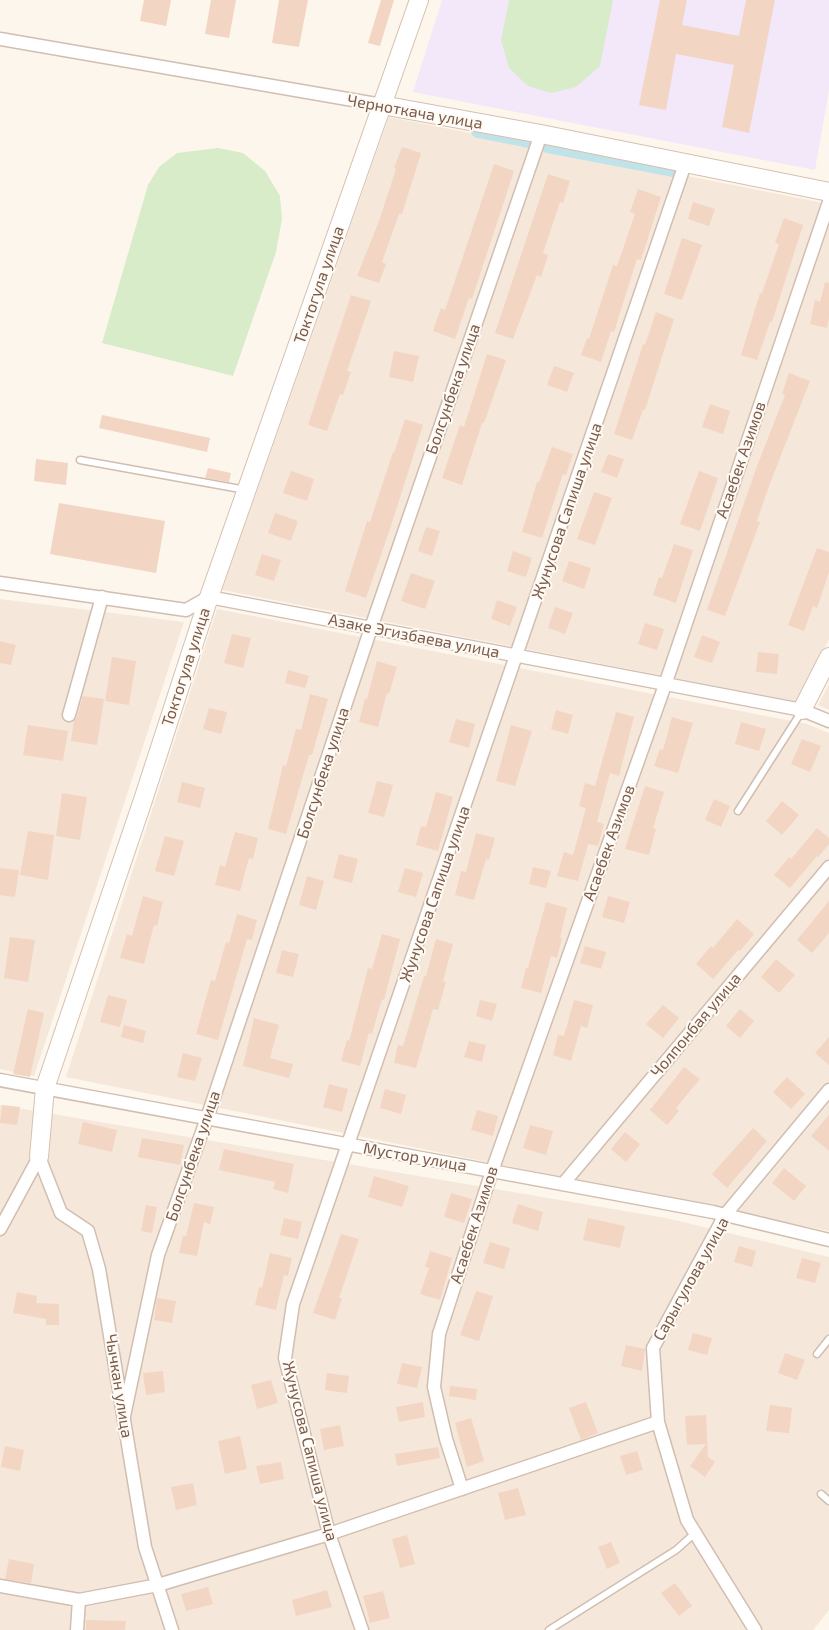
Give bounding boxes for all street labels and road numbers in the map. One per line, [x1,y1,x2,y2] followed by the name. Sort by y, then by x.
[346,91,484,133] street label: Черноткача улица
[290,223,348,347] street label: Токтогула улица
[422,321,484,457] street label: Болсунбека улица
[712,399,770,521] street label: Асаебек Азимов
[528,420,606,602] street label: Жунусова Сапиша улица
[158,605,214,729] street label: Токтогула улица
[327,610,501,662] street label: Азаке Эгизбаева улица
[293,705,353,841] street label: Болсунбека улица
[579,782,639,904] street label: Асаебек Азимов
[396,803,474,985] street label: Жунусова Сапиша улица
[647,969,745,1081] street label: Чолпонбая улица
[162,1088,224,1224] street label: Болсунбека улица
[362,1138,468,1176] street label: Мустор улица
[446,1164,502,1286] street label: Асаебек Азимов
[649,1214,733,1344] street label: Сарыгулова улица
[101,1333,137,1439] street label: Чычкан улица
[278,1359,342,1543] street label: Жунусова Сапиша улица

